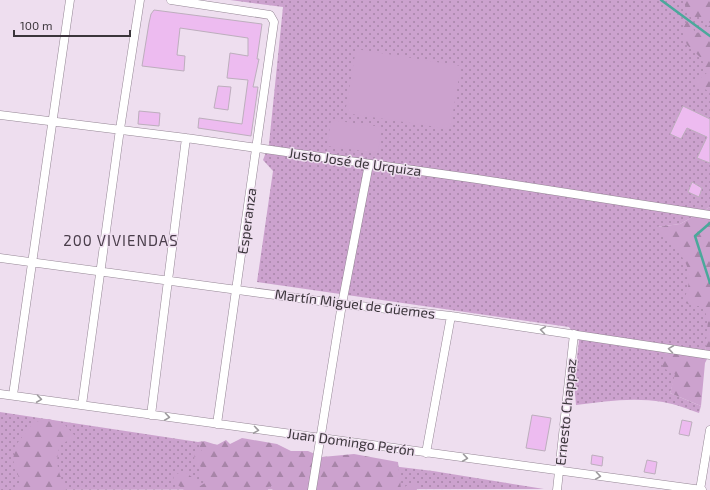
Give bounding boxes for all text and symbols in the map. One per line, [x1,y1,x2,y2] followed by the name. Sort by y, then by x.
[14,12,130,38] scale bar
[20,18,52,32] text: 100 m
[287,144,423,179] street label: Justo José de Urquiza
[233,187,260,255] street label: Esperanza
[63,231,179,249] district label: 200 VIVIENDAS
[274,285,436,322] street label: Martín Miguel de Güemes
[540,326,546,335] one-way arrow
[668,345,675,354] one-way arrow
[551,358,580,466] street label: Ernesto Chappaz
[36,394,42,403] one-way arrow
[164,412,170,421] one-way arrow
[286,424,416,459] street label: Juan Domingo Perón
[253,425,259,434] one-way arrow
[462,453,468,462] one-way arrow
[595,471,601,480] one-way arrow

